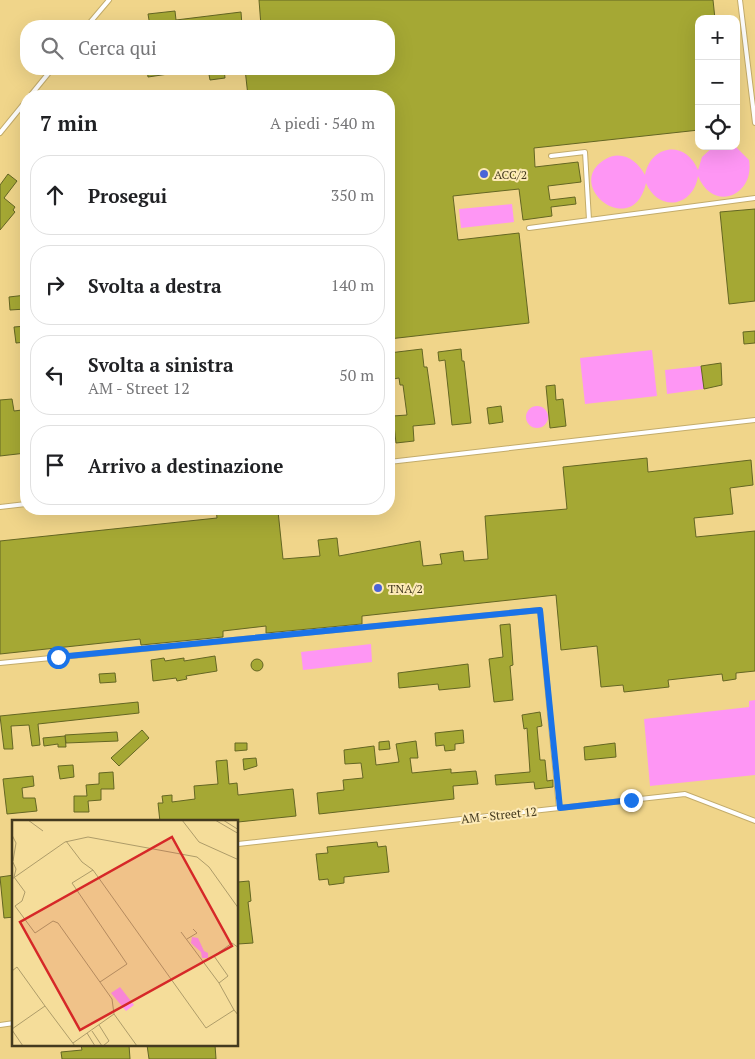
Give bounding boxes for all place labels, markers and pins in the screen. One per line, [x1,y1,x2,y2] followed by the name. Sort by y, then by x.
[494,167,527,182] place label: ACC/2
[478,168,490,180] marker: ACC/2
[388,581,423,596] place label: TNA/2
[372,582,384,594] marker: TNA/2

